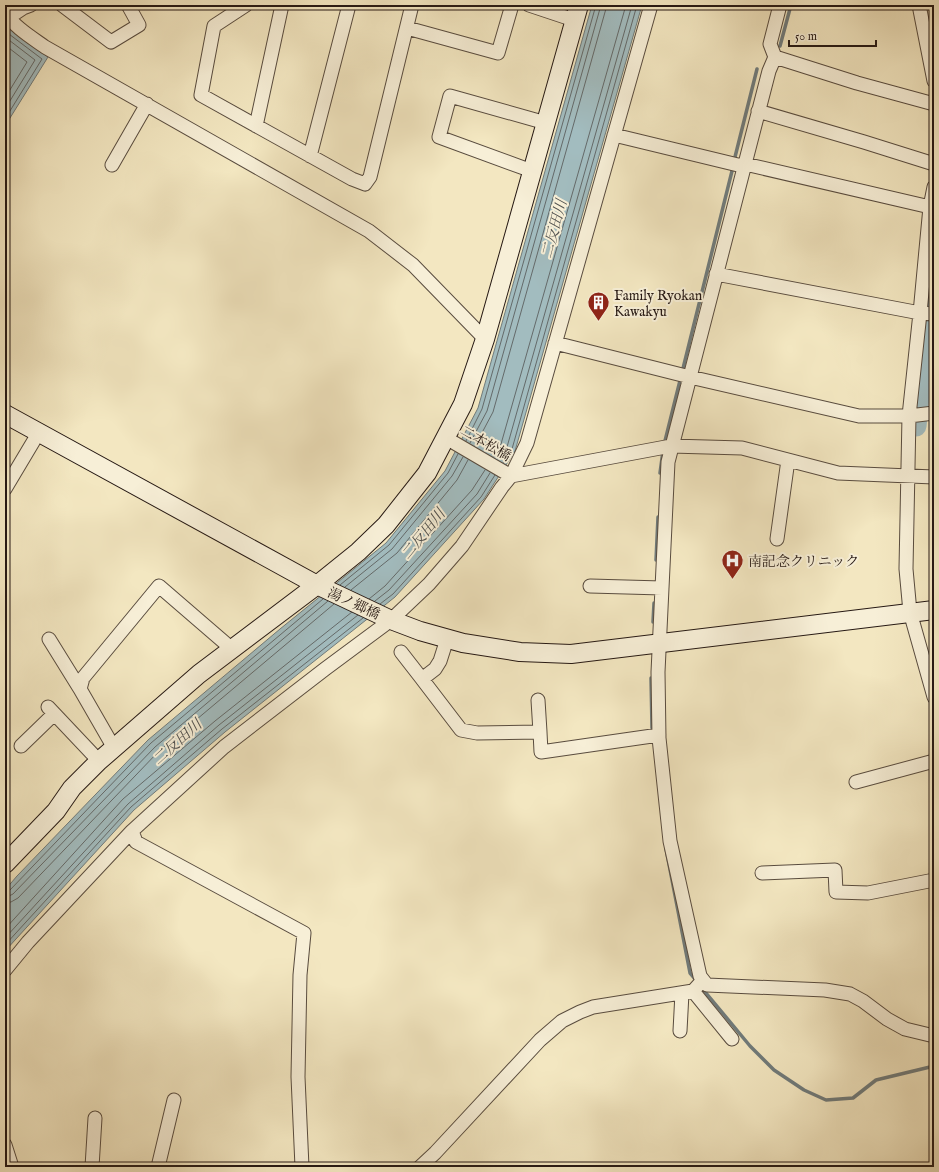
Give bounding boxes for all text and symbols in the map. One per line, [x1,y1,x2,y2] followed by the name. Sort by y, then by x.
[789,22,876,48] scale bar
[795,29,817,44] text: 50 m
[538,196,572,261] water label: 二反田川
[614,287,703,321] place label: Family Ryokan Kawakyu
[585,290,611,323] building icon: Family Ryokan Kawakyu
[457,422,514,466] street label: 二本松橋
[397,503,451,564] water label: 二反田川
[719,548,745,581] hospital icon: 南記念クリニック
[748,553,859,571] place label: 南記念クリニック
[324,584,383,624] street label: 湯ノ郷橋
[149,714,207,770] water label: 二反田川

